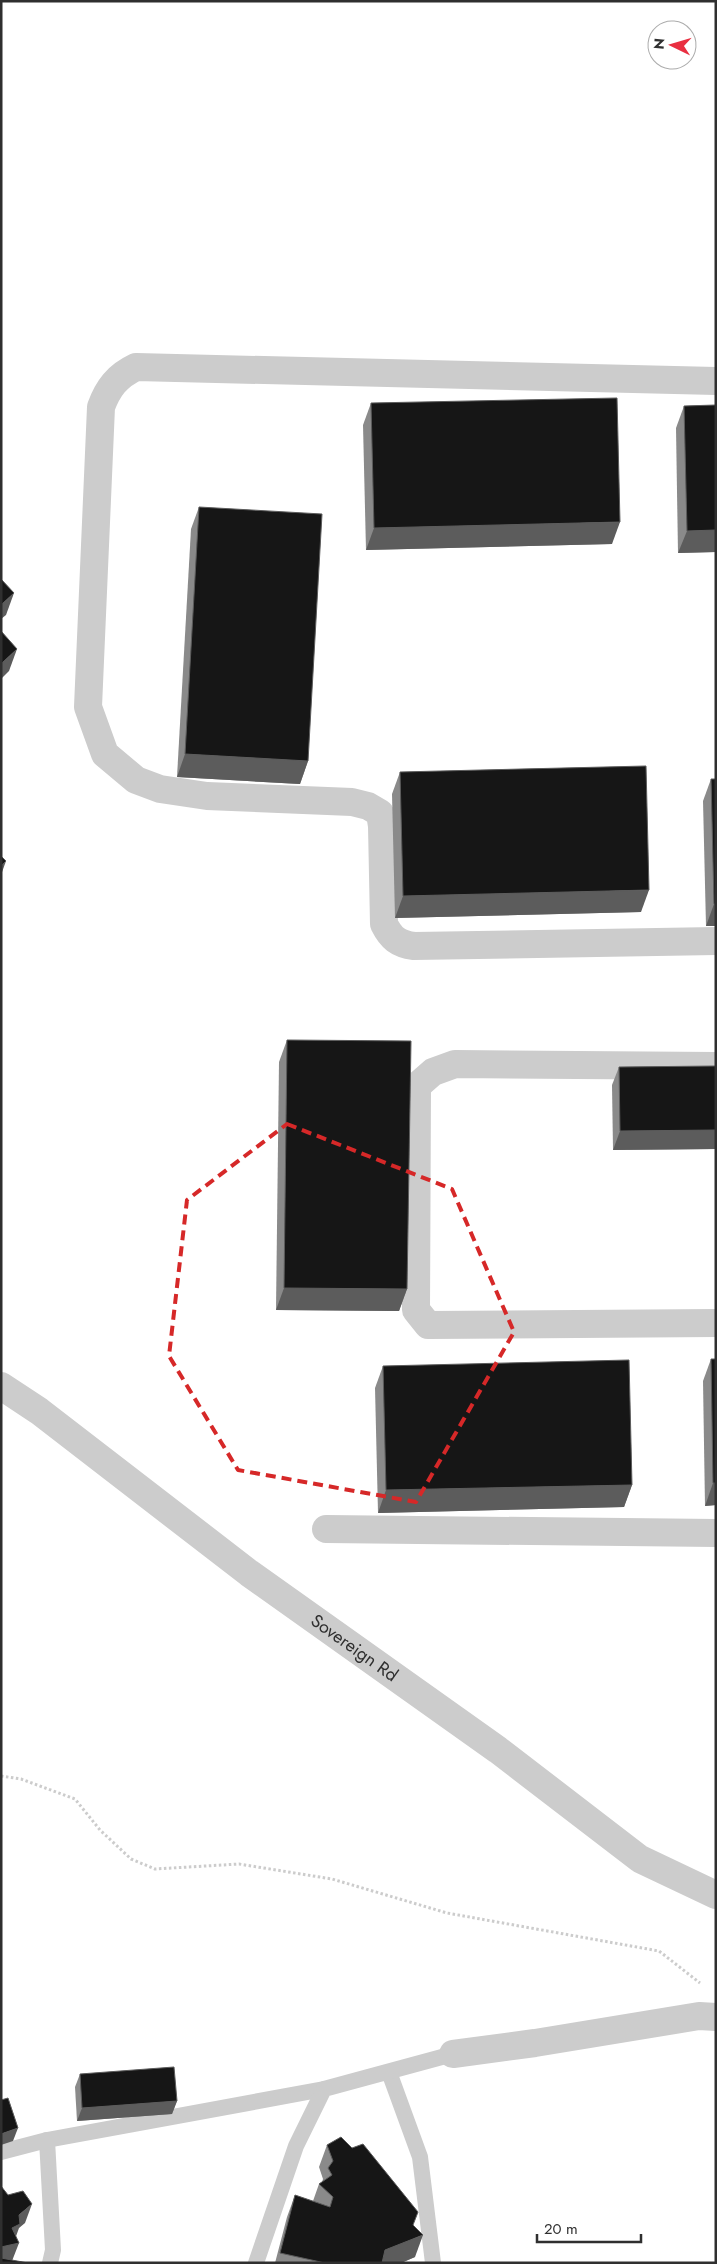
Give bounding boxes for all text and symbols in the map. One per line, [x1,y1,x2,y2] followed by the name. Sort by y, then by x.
[647,20,697,70] north arrow
[649,37,669,50] text: N
[305,1608,403,1688] street label: Sovereign Rd
[537,2212,641,2244] scale bar
[544,2218,578,2240] text: 20 m

